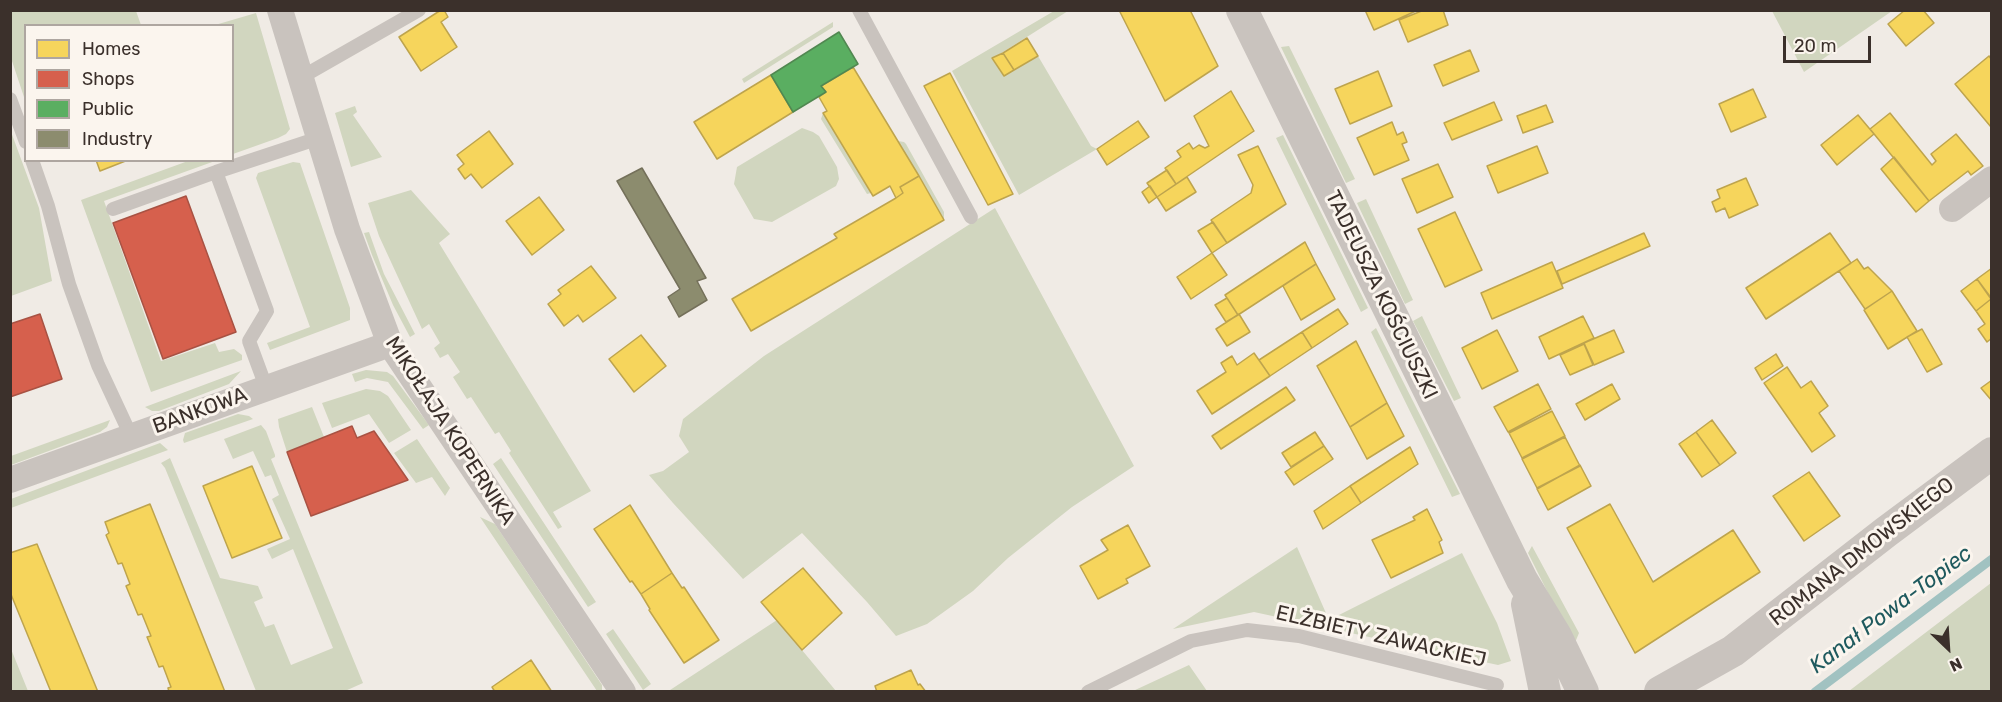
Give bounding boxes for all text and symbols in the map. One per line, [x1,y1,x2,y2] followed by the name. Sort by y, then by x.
[24,24,234,162] legend
[1786,24,1874,62] scale bar
[1794,35,1836,57] text: 20 m
[82,38,140,60] text: Homes
[82,68,134,90] text: Shops
[82,98,134,120] text: Public
[82,128,152,150] text: Industry
[1319,187,1443,403] street label: TADEUSZA KOŚCIUSZKI
[380,332,520,530] street label: MIKOŁAJA KOPERNIKA
[149,382,251,440] street label: BANKOWA
[1765,472,1959,632] street label: ROMANA DMOWSKIEGO
[1805,540,1977,680] water label: Kanał Powa-Topiec
[1273,601,1489,673] street label: ELŻBIETY ZAWACKIEJ
[1918,618,1978,678] north arrow
[1947,654,1965,676] text: N

